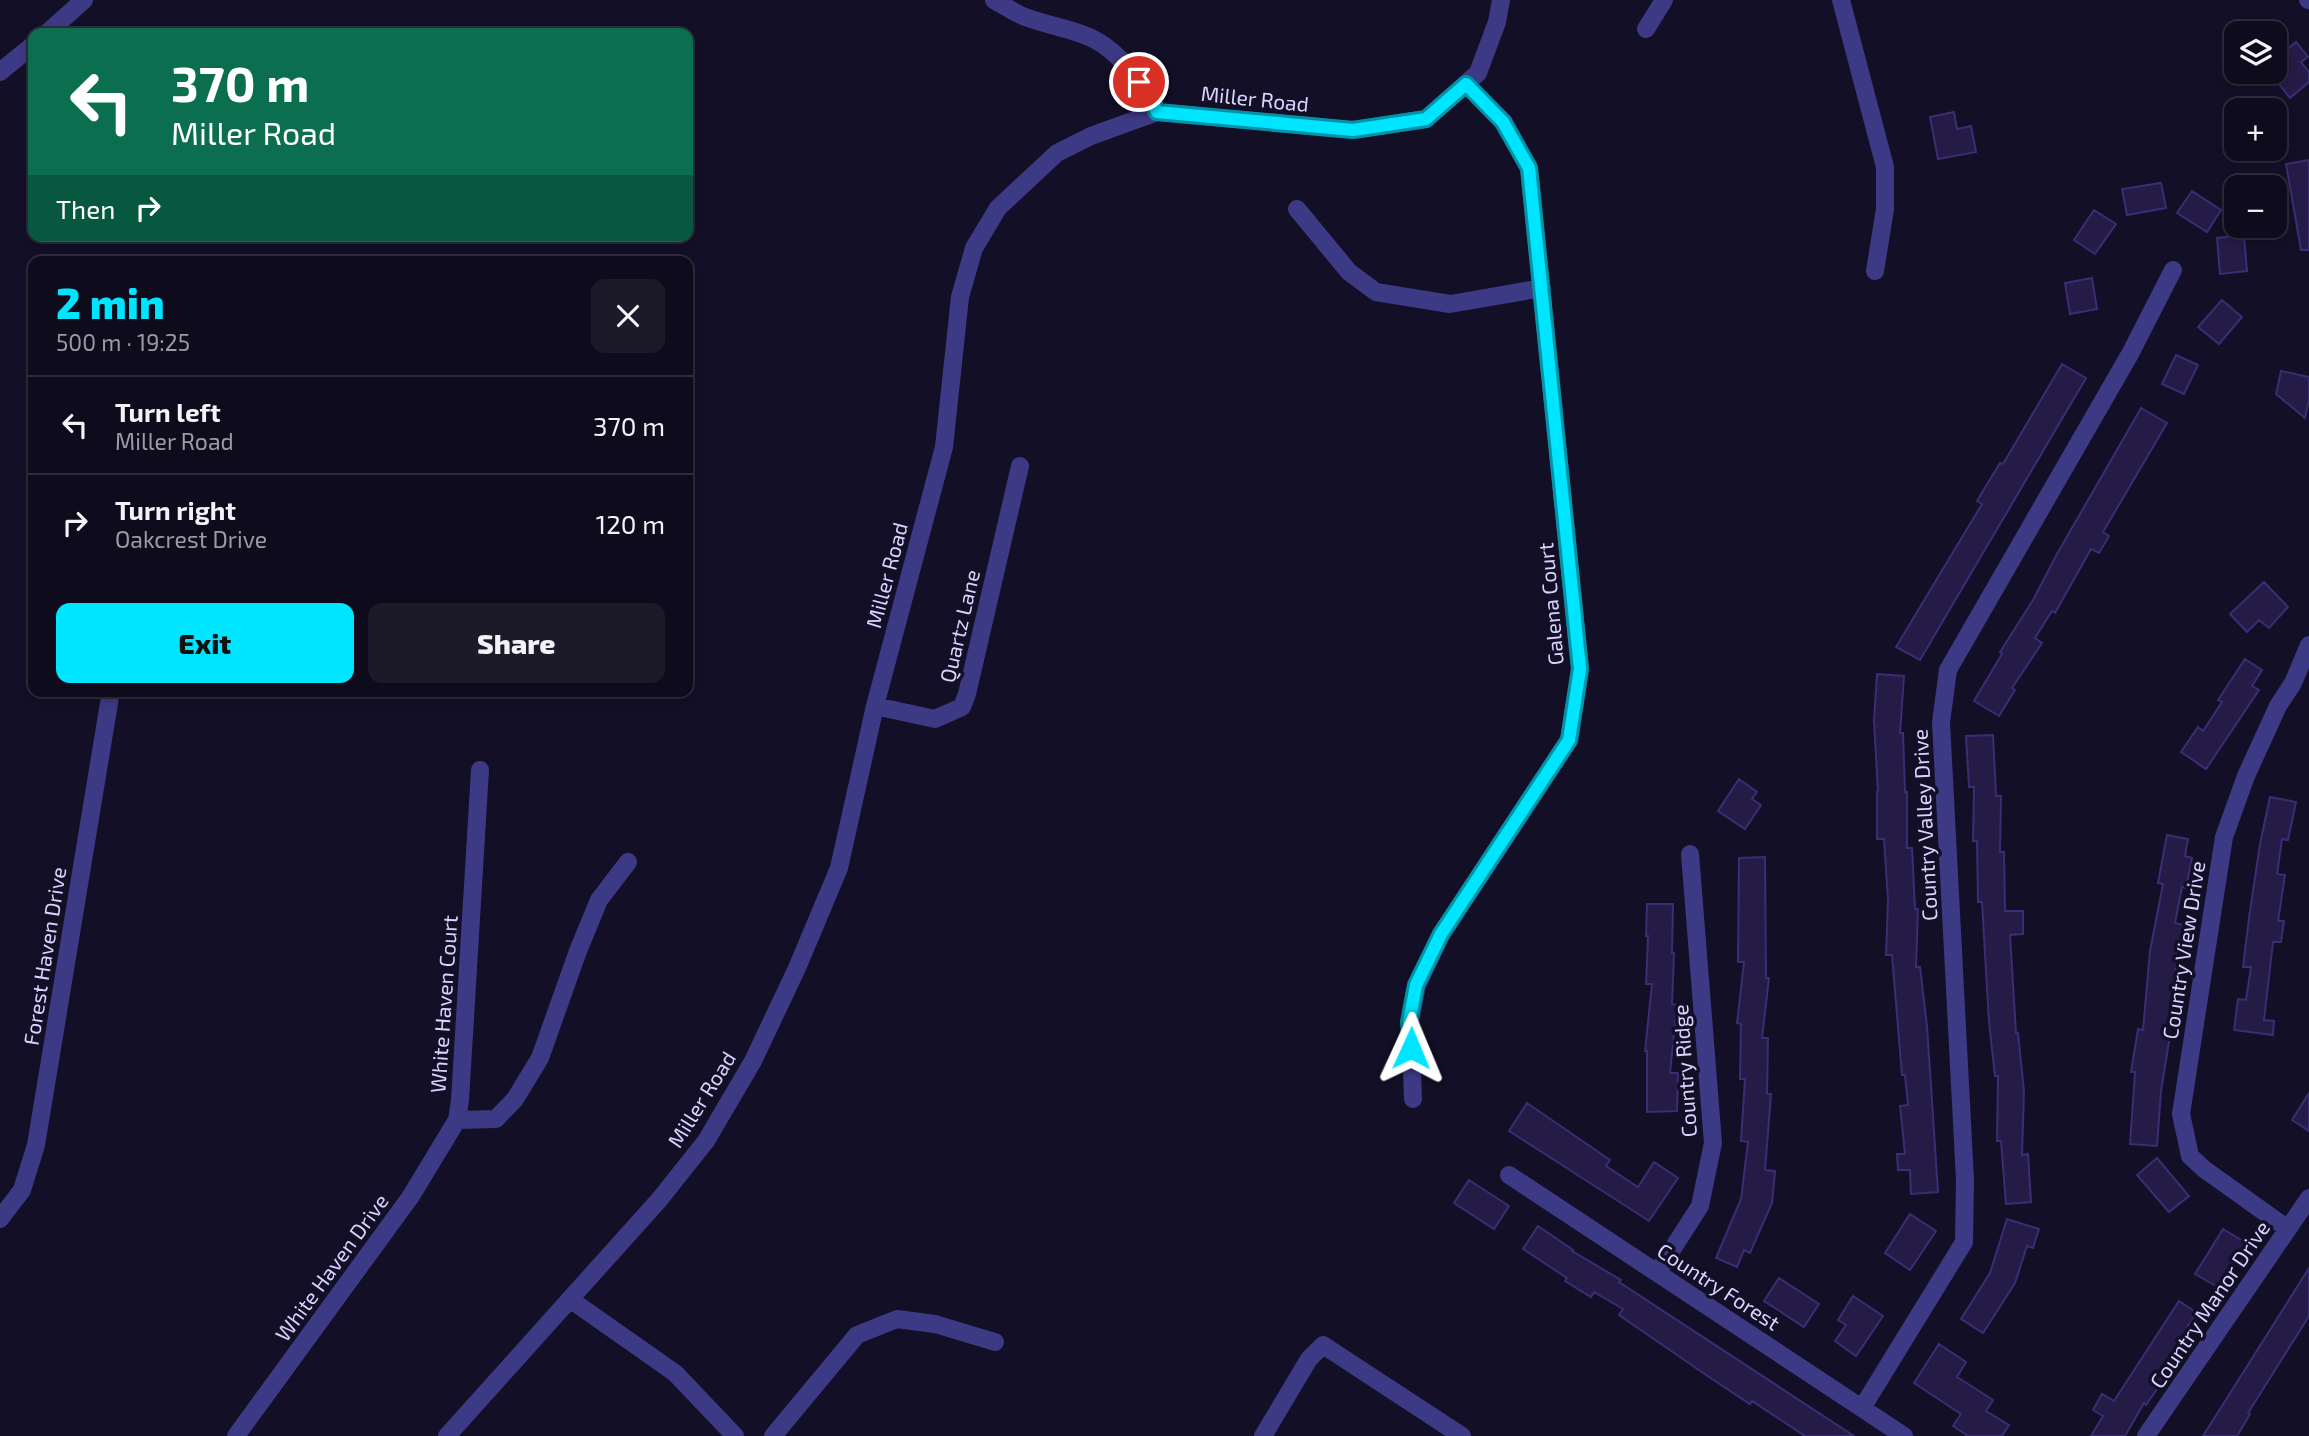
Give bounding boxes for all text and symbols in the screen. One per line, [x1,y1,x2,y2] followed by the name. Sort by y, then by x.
[2224,21,2287,238] map controls
[2224,21,2287,84] button: layers
[1109,52,1169,112] pin
[171,53,309,112] text: 370 m
[56,56,147,147] icon: left
[1120,63,1158,101] icon: arrive
[1200,80,1310,116] street label: Miller Road
[2224,98,2287,161] button: +
[171,113,336,151] text: Miller Road
[2224,175,2287,238] button: −
[129,189,167,227] icon: right
[56,193,115,224] text: Then
[56,277,165,327] text: 2 min
[591,279,665,353] button: close
[56,328,190,356] text: 500 m · 19:25
[115,396,221,427] text: Turn left
[56,406,94,444] icon: left
[593,410,665,441] text: 370 m
[115,427,234,455] text: Miller Road
[115,494,236,525] text: Turn right
[56,504,94,542] icon: right
[596,508,665,539] text: 120 m
[860,519,912,631] street label: Miller Road
[115,525,267,553] text: Oakcrest Drive
[1532,542,1568,666] street label: Galena Court
[934,567,985,685] street label: Quartz Lane
[56,603,354,683] button: Exit
[368,603,665,683] button: Share
[1906,729,1942,921] street label: Country Valley Drive
[2157,859,2209,1041] street label: Country View Drive
[18,865,70,1047] street label: Forest Haven Drive
[424,914,462,1094] street label: White Haven Court
[1667,1004,1701,1138] street label: Country Ridge
[1374,1011,1448,1085] position arrow
[662,1046,740,1152] street label: Miller Road
[269,1189,393,1345] street label: White Haven Drive
[2144,1216,2274,1392] street label: Country Manor Drive
[1653,1237,1785,1335] street label: Country Forest

